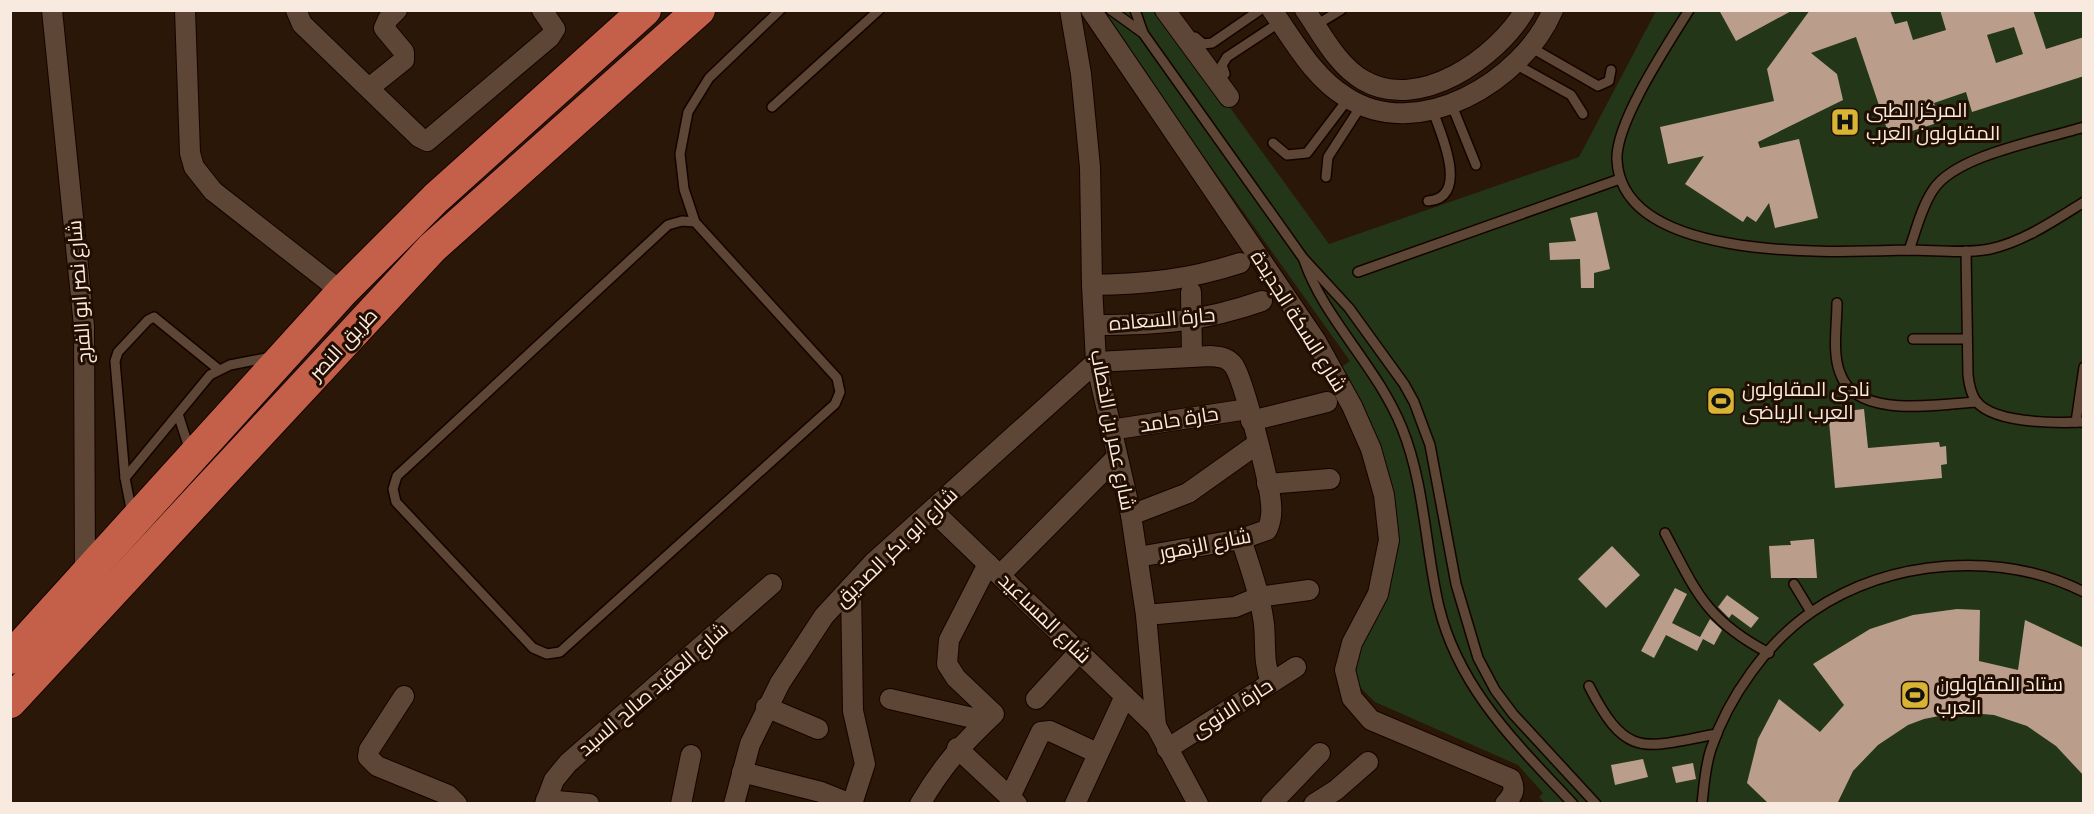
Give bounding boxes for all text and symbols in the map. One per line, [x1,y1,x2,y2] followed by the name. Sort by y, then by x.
[1866,98,2000,146] place label: المركز الطبى المقاولون العرب
[1829,106,1861,138] hospital icon: المركز الطبى المقاولون العرب
[62,219,98,365] street label: شارع نصر ابو الفرج
[1244,246,1352,397] street label: شارع السكة الجديدة
[1108,302,1216,336] street label: حارة السعاده
[303,303,383,386] street label: طريق النصر
[1084,348,1140,513] street label: شارع عمر بن الخطاب
[1742,377,1870,425] place label: نادى المقاولون العرب الرياضى
[1705,385,1737,417] sports icon: نادى المقاولون العرب الرياضى
[1138,401,1220,437] street label: حارة حامد
[830,482,964,613] street label: شارع ابو بكر الصديق
[1156,523,1253,567] street label: شارع الزهور
[992,568,1096,670] street label: شارع المساعيد
[573,617,734,762] street label: شارع العقيد صالح السيد
[1936,672,2063,719] place label: ستاد المقاولون العرب
[1187,673,1278,744] street label: حارة الانوى
[1899,679,1931,711] sports icon: ستاد المقاولون العرب

